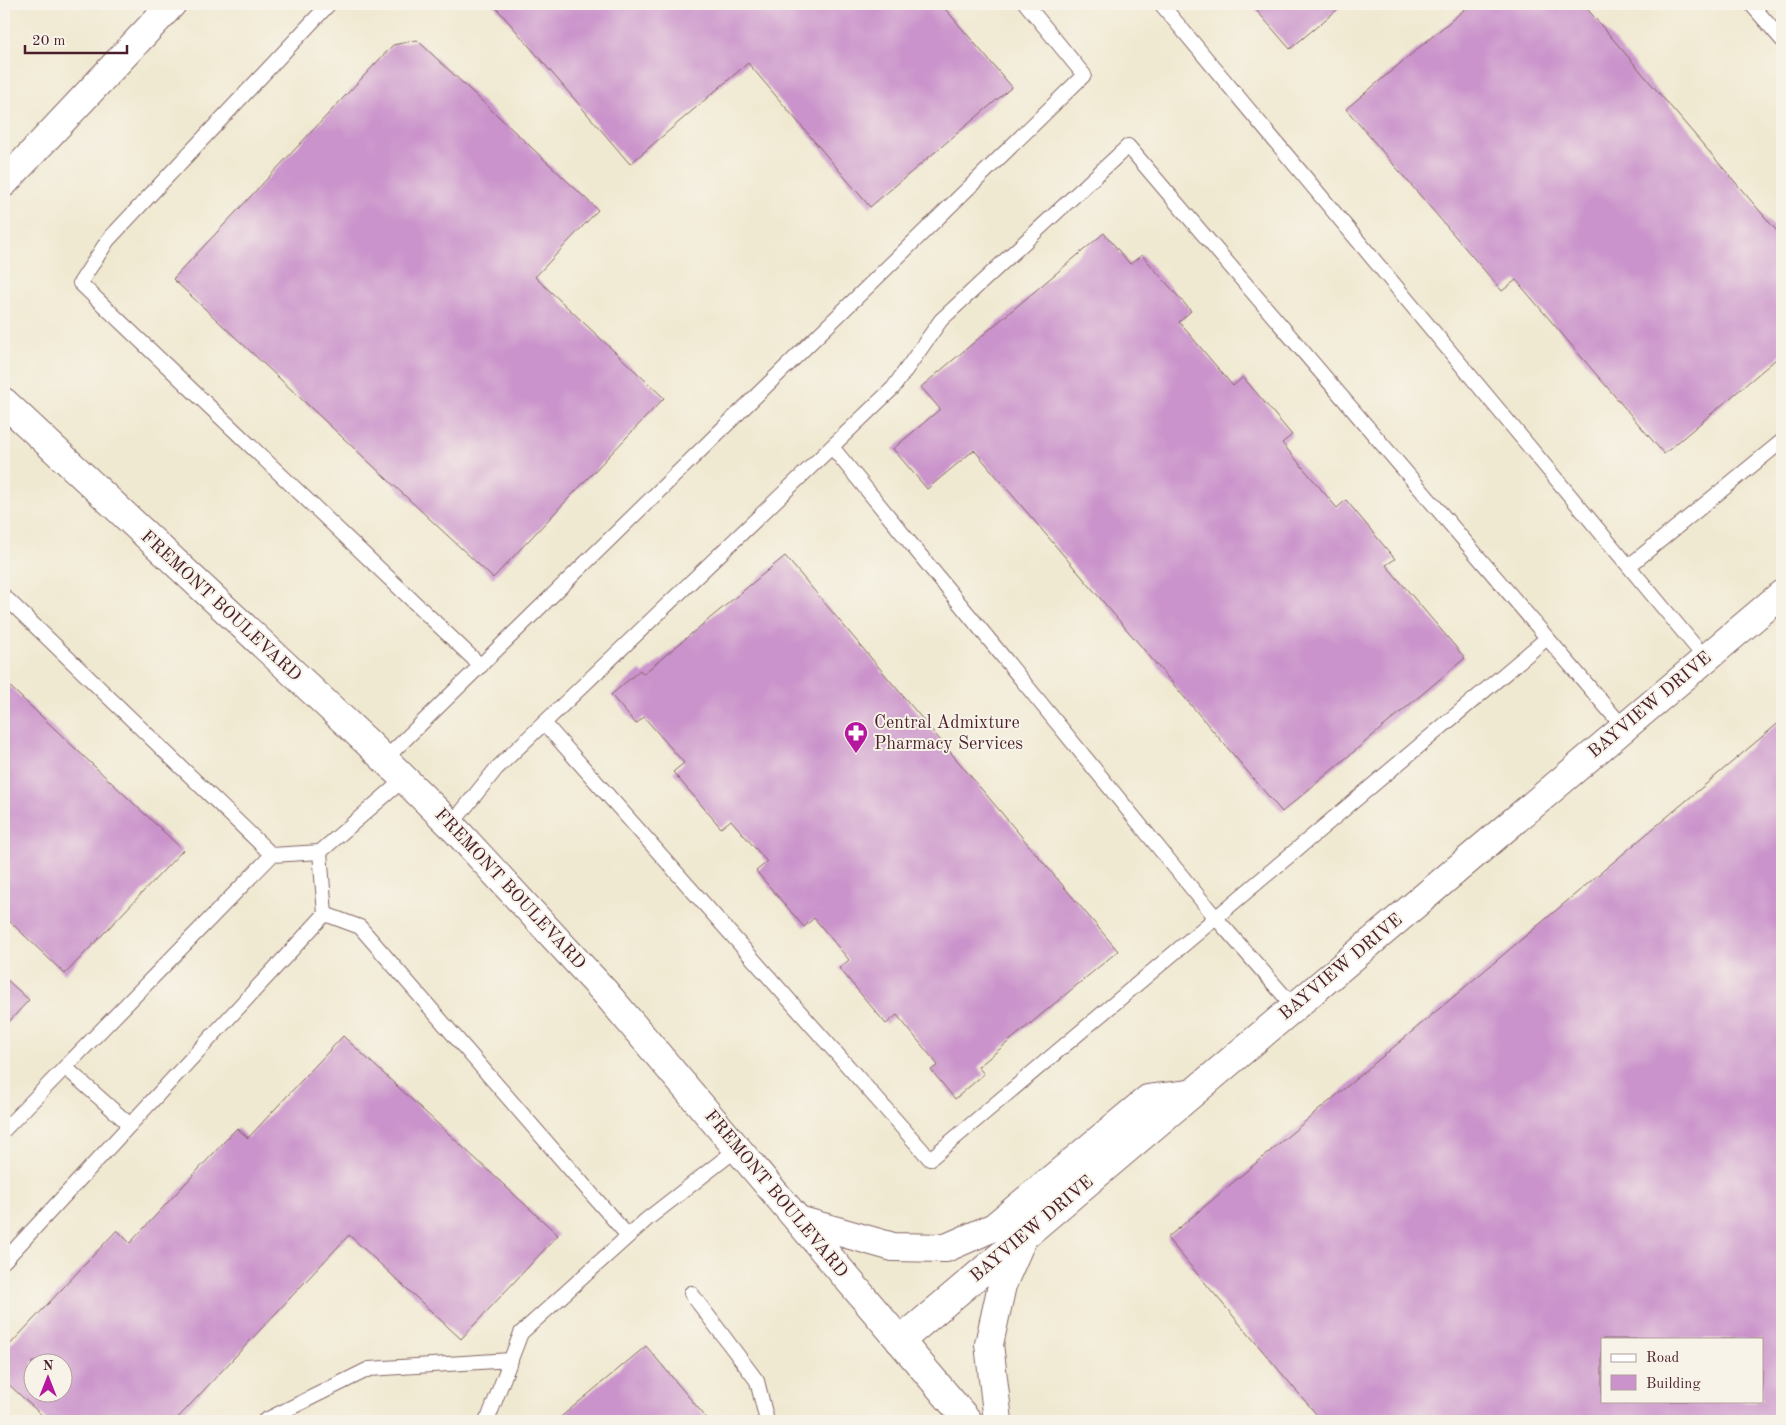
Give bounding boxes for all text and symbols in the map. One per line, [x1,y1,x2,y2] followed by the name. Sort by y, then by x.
[25,22,128,54] scale bar
[32,34,66,49] text: 20 m
[137,527,305,685] street label: FREMONT BOULEVARD
[1585,648,1715,762] street label: BAYVIEW DRIVE
[874,714,1023,753] place label: Central Admixture Pharmacy Services
[843,720,869,754] pharmacy icon: Central Admixture Pharmacy Services
[431,805,589,973] street label: FREMONT BOULEVARD
[1276,910,1406,1024] street label: BAYVIEW DRIVE
[701,1107,851,1281] street label: FREMONT BOULEVARD
[967,1172,1097,1286] street label: BAYVIEW DRIVE
[1601,1338,1764,1402] legend
[1646,1351,1680,1366] text: Road
[22,1352,72,1402] north arrow
[43,1359,54,1373] text: N
[1646,1377,1701,1392] text: Building

